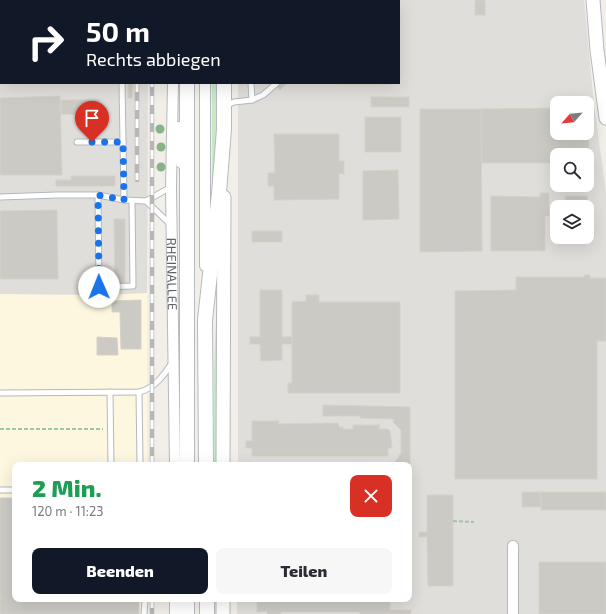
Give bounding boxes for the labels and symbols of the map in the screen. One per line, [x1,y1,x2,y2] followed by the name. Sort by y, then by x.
[550,96,594,140] north arrow
[75,101,109,142] pin
[164,238,181,310] street label: RHEINALLEE
[78,266,120,308] position arrow

